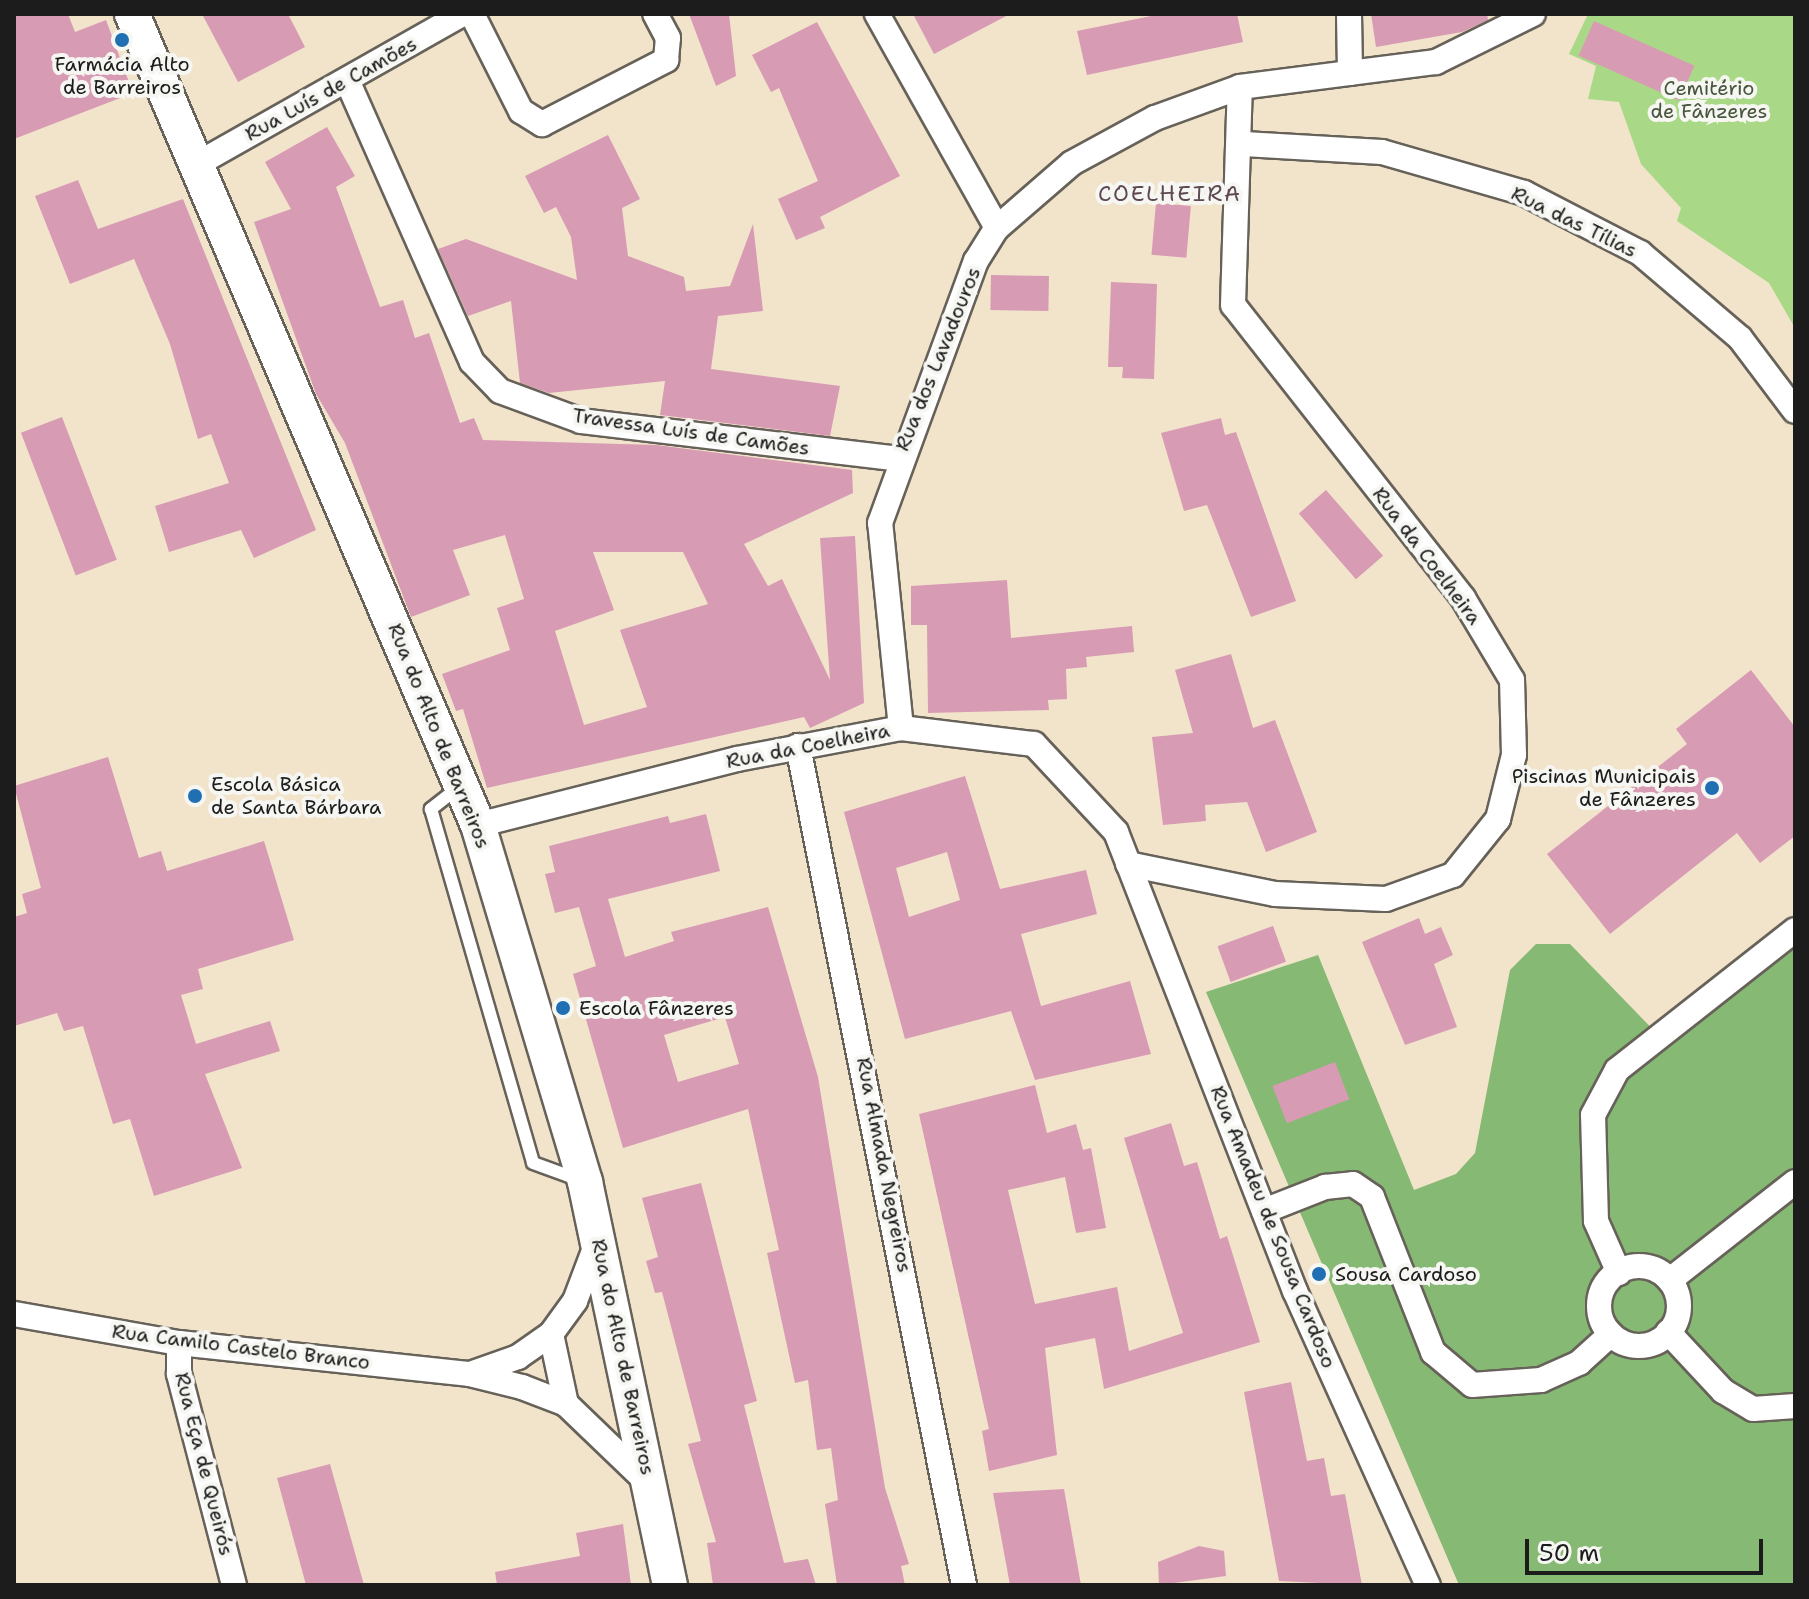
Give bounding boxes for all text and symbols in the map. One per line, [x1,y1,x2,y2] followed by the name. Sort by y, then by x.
[113,31,131,49] marker: Farmácia Alto de Barreiros
[241,32,421,146] street label: Rua Luís de Camões
[54,52,190,99] place label: Farmácia Alto de Barreiros
[1650,76,1768,123] park label: Cemitério de Fânzeres
[1098,181,1242,207] district label: COELHEIRA
[1507,181,1641,263] street label: Rua das Tílias
[890,264,986,454] street label: Rua dos Lavadouros
[571,403,811,461] street label: Travessa Luís de Camões
[1367,482,1487,630] street label: Rua da Coelheira
[383,620,495,852] street label: Rua do Alto de Barreiros
[724,718,892,774] street label: Rua da Coelheira
[1512,764,1696,811] place label: Piscinas Municipais de Fânzeres
[211,772,381,819] place label: Escola Básica de Santa Bárbara
[1703,779,1721,797] marker: Piscinas Municipais de Fânzeres
[186,787,204,805] marker: Escola Básica de Santa Bárbara
[579,996,734,1020] place label: Escola Fânzeres
[554,999,572,1017] marker: Escola Fânzeres
[851,1055,917,1275] street label: Rua Almada Negreiros
[1205,1082,1341,1372] street label: Rua Amadeu de Sousa Cardoso
[586,1237,660,1477] street label: Rua do Alto de Barreiros
[1335,1262,1477,1286] place label: Sousa Cardoso
[1310,1265,1328,1283] marker: Sousa Cardoso
[111,1319,371,1375] street label: Rua Camilo Castelo Branco
[170,1370,238,1558] street label: Rua Eça de Queirós
[1529,1523,1767,1573] scale bar
[1539,1537,1599,1569] text: 50 m

